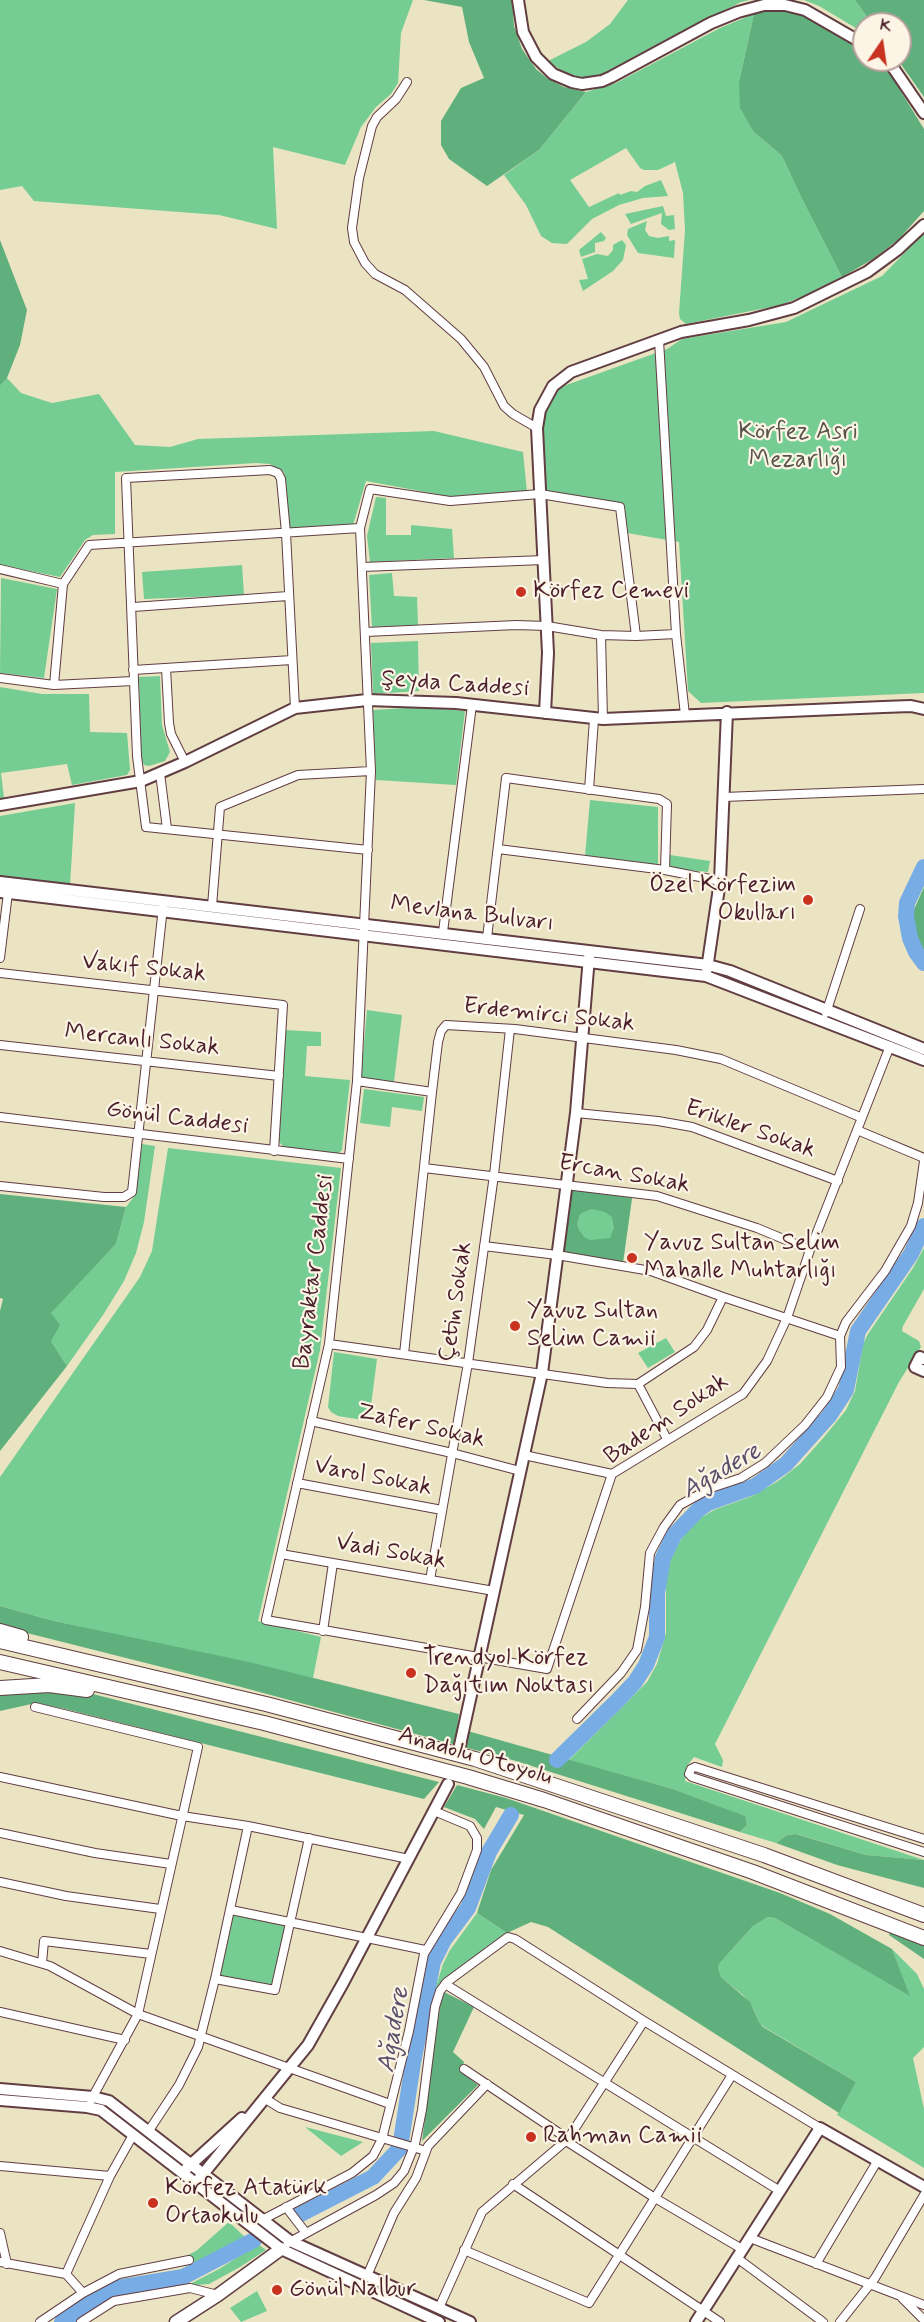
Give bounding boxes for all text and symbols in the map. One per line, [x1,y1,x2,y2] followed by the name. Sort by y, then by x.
[852,12,912,72] north arrow
[878,14,894,37] text: K
[738,419,858,475] park label: Körfez Asri Mezarlığı
[533,578,689,606] place label: Körfez Cemevi
[514,585,528,599] marker: Körfez Cemevi
[380,665,530,705] street label: Şeyda Caddesi
[649,872,796,928] place label: Özel Körfezim Okulları
[389,891,555,939] street label: Mevlana Bulvarı
[801,893,815,907] marker: Özel Körfezim Okulları
[81,948,207,990] street label: Vakıf Sokak
[462,993,636,1039] street label: Erdemirci Sokak
[63,1019,221,1063] street label: Mercanlı Sokak
[681,1094,819,1166] street label: Erikler Sokak
[104,1096,250,1142] street label: Gönül Caddesi
[556,1149,692,1201] street label: Ercan Sokak
[289,1173,341,1371] street label: Bayraktar Caddesi
[644,1230,840,1286] place label: Yavuz Sultan Selim Mahalle Muhtarlığı
[434,1240,480,1364] street label: Çetin Sokak
[625,1251,639,1265] marker: Yavuz Sultan Selim Mahalle Muhtarlığı
[527,1298,658,1354] place label: Yavuz Sultan Selim Camii
[508,1319,522,1333] marker: Yavuz Sultan Selim Camii
[599,1368,735,1472] street label: Badem Sokak
[354,1398,488,1456] street label: Zafer Sokak
[677,1437,767,1507] water label: Ağadere
[312,1453,434,1503] street label: Varol Sokak
[334,1529,448,1577] street label: Vadi Sokak
[423,1645,594,1701] place label: Trendyol Körfez Dağıtım Noktası
[404,1666,418,1680] marker: Trendyol Körfez Dağıtım Noktası
[395,1721,555,1793] street label: Anadolu Otoyolu
[372,1985,418,2075] water label: Ağadere
[543,2123,702,2151] place label: Rahman Camii
[524,2130,538,2144] marker: Rahman Camii
[165,2175,327,2231] place label: Körfez Atatürk Ortaokulu
[146,2196,160,2210] marker: Körfez Atatürk Ortaokulu
[289,2276,417,2304] place label: Gönül Nalbur
[270,2283,284,2297] marker: Gönül Nalbur

